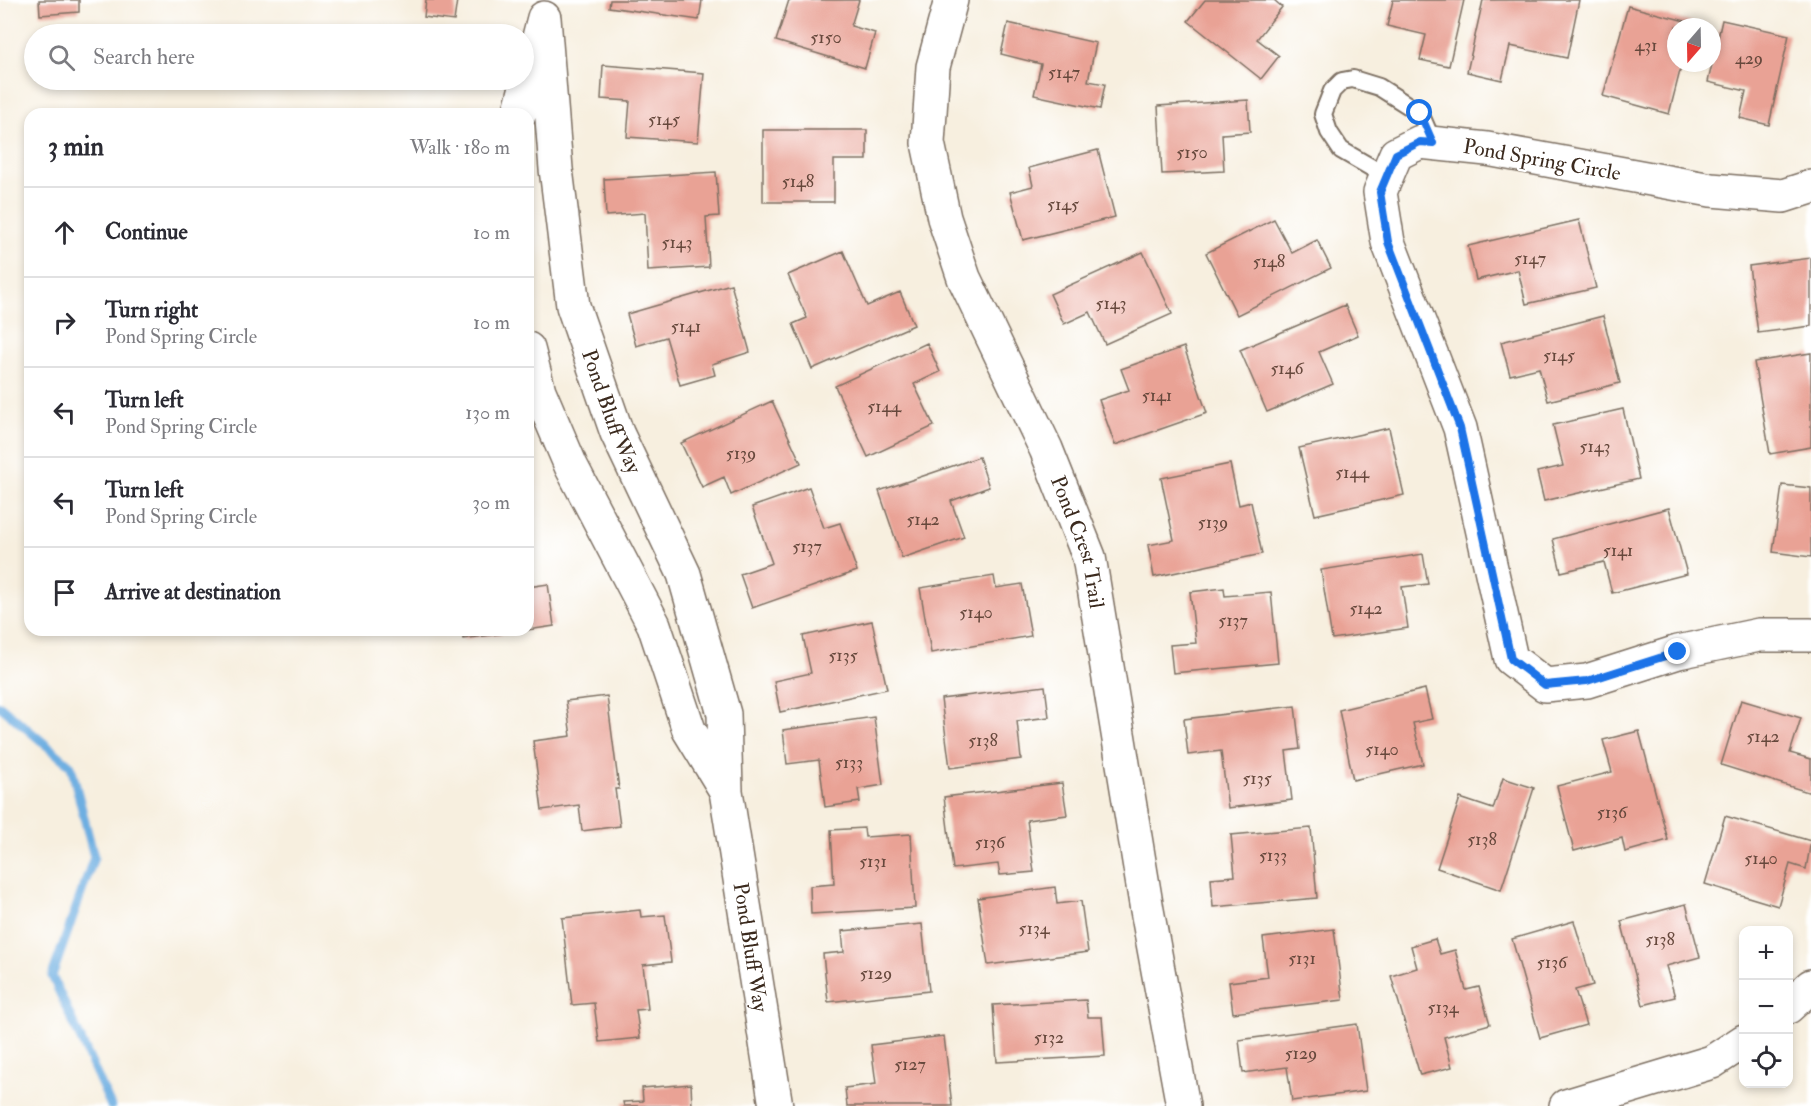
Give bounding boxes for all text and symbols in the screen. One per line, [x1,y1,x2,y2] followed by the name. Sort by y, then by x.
[1667,18,1721,72] north arrow
[24,24,534,90] search box
[810,26,842,49] house number: 5150
[1634,34,1658,57] house number: 431
[45,41,78,74] icon: search
[93,43,195,71] text: Search here
[1735,47,1763,70] house number: 429
[1048,61,1080,84] house number: 5147
[1406,99,1432,125] route start
[648,108,680,131] house number: 5145
[48,131,104,163] text: 3 min
[1461,133,1623,187] street label: Pond Spring Circle
[410,135,510,160] text: Walk · 180 m
[1176,141,1208,164] house number: 5150
[782,170,814,193] house number: 5148
[1047,193,1079,216] house number: 5145
[48,216,81,249] icon: ahead
[105,218,188,246] text: Continue
[473,220,510,245] text: 10 m
[662,231,692,254] house number: 5143
[1514,247,1546,270] house number: 5147
[1253,250,1285,273] house number: 5148
[1096,292,1126,315] house number: 5143
[105,296,198,324] text: Turn right
[48,306,81,339] icon: right
[473,310,510,335] text: 10 m
[671,315,701,338] house number: 5141
[105,324,257,349] text: Pond Spring Circle
[1543,344,1575,367] house number: 5145
[576,346,648,479] street label: Pond Bluff Way
[1270,357,1304,380] house number: 5146
[1142,384,1172,407] house number: 5141
[105,386,184,414] text: Turn left
[867,395,902,418] house number: 5144
[48,396,81,429] icon: left
[465,400,510,425] text: 130 m
[105,414,257,439] text: Pond Spring Circle
[1580,435,1610,458] house number: 5143
[726,442,756,465] house number: 5139
[1335,461,1370,484] house number: 5144
[1044,472,1111,611] street label: Pond Crest Trail
[105,476,184,504] text: Turn left
[48,486,81,519] icon: left
[472,490,510,515] text: 30 m
[105,504,257,529] text: Pond Spring Circle
[906,508,940,531] house number: 5142
[1198,511,1228,534] house number: 5139
[792,535,822,558] house number: 5137
[1603,539,1633,562] house number: 5141
[48,576,81,609] icon: arrive
[105,578,281,606] text: Arrive at destination
[1349,597,1383,620] house number: 5142
[959,601,993,624] house number: 5140
[1218,609,1248,632] house number: 5137
[1664,638,1690,664] route end
[828,644,858,667] house number: 5135
[1746,725,1780,748] house number: 5142
[968,729,998,752] house number: 5138
[1365,738,1399,761] house number: 5140
[835,751,863,774] house number: 5133
[1242,767,1272,790] house number: 5135
[1597,801,1628,824] house number: 5136
[1467,828,1497,851] house number: 5138
[975,831,1006,854] house number: 5136
[1259,844,1287,867] house number: 5133
[1744,847,1778,870] house number: 5140
[859,850,887,873] house number: 5131
[727,880,774,1015] street label: Pond Bluff Way
[1019,917,1051,940] house number: 5134
[1739,926,1793,1088] map controls
[1739,926,1793,980] button: +
[1645,928,1675,951] house number: 5138
[1288,947,1316,970] house number: 5131
[1537,951,1568,974] house number: 5136
[860,962,892,985] house number: 5129
[1739,980,1793,1034] button: −
[1428,996,1460,1019] house number: 5134
[1034,1026,1064,1049] house number: 5132
[1739,1034,1793,1088] button: locate
[1285,1042,1317,1065] house number: 5129
[894,1053,926,1076] house number: 5127

